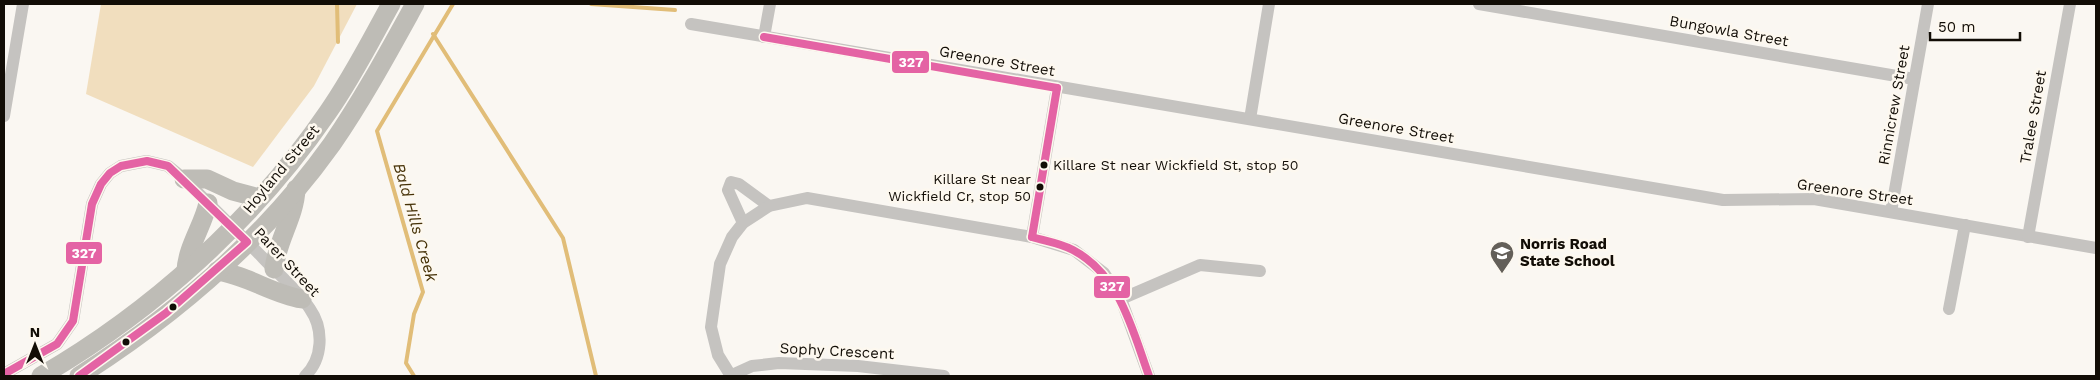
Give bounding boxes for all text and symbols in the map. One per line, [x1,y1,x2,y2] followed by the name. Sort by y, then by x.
[1930,10,2020,42] scale bar
[1668,12,1791,50] street label: Bungowla Street
[1938,18,1975,36] text: 50 m
[938,42,1057,80] street label: Greenore Street
[1875,43,1914,166] street label: Rinnicrew Street
[891,50,930,74] line badge: 327
[899,54,924,70] text: 327
[2016,68,2050,165] street label: Tralee Street
[1337,109,1456,147] street label: Greenore Street
[239,121,324,217] street label: Hoyland Street
[1053,157,1298,173] place label: Killare St near Wickfield St, stop 50
[1039,160,1049,170] marker: Killare St near Wickfield St, stop 50
[389,161,442,285] water label: Bald Hills Creek
[888,171,1031,204] place label: Killare St near Wickfield Cr, stop 50
[1796,175,1915,209] street label: Greenore Street
[1035,182,1045,192] marker: Killare St near Wickfield Cr, stop 50
[250,224,324,301] street label: Parer Street
[1520,235,1615,270] place label: Norris Road State School
[1489,240,1515,274] school or university icon: Norris Road State School
[65,241,103,265] line badge: 327
[72,245,97,261] text: 327
[1093,275,1131,299] line badge: 327
[1100,278,1125,294] text: 327
[168,302,178,312] unlabelled marker
[10,320,60,370] north arrow
[30,324,40,340] text: N
[121,337,131,347] unlabelled marker
[779,339,896,363] street label: Sophy Crescent

